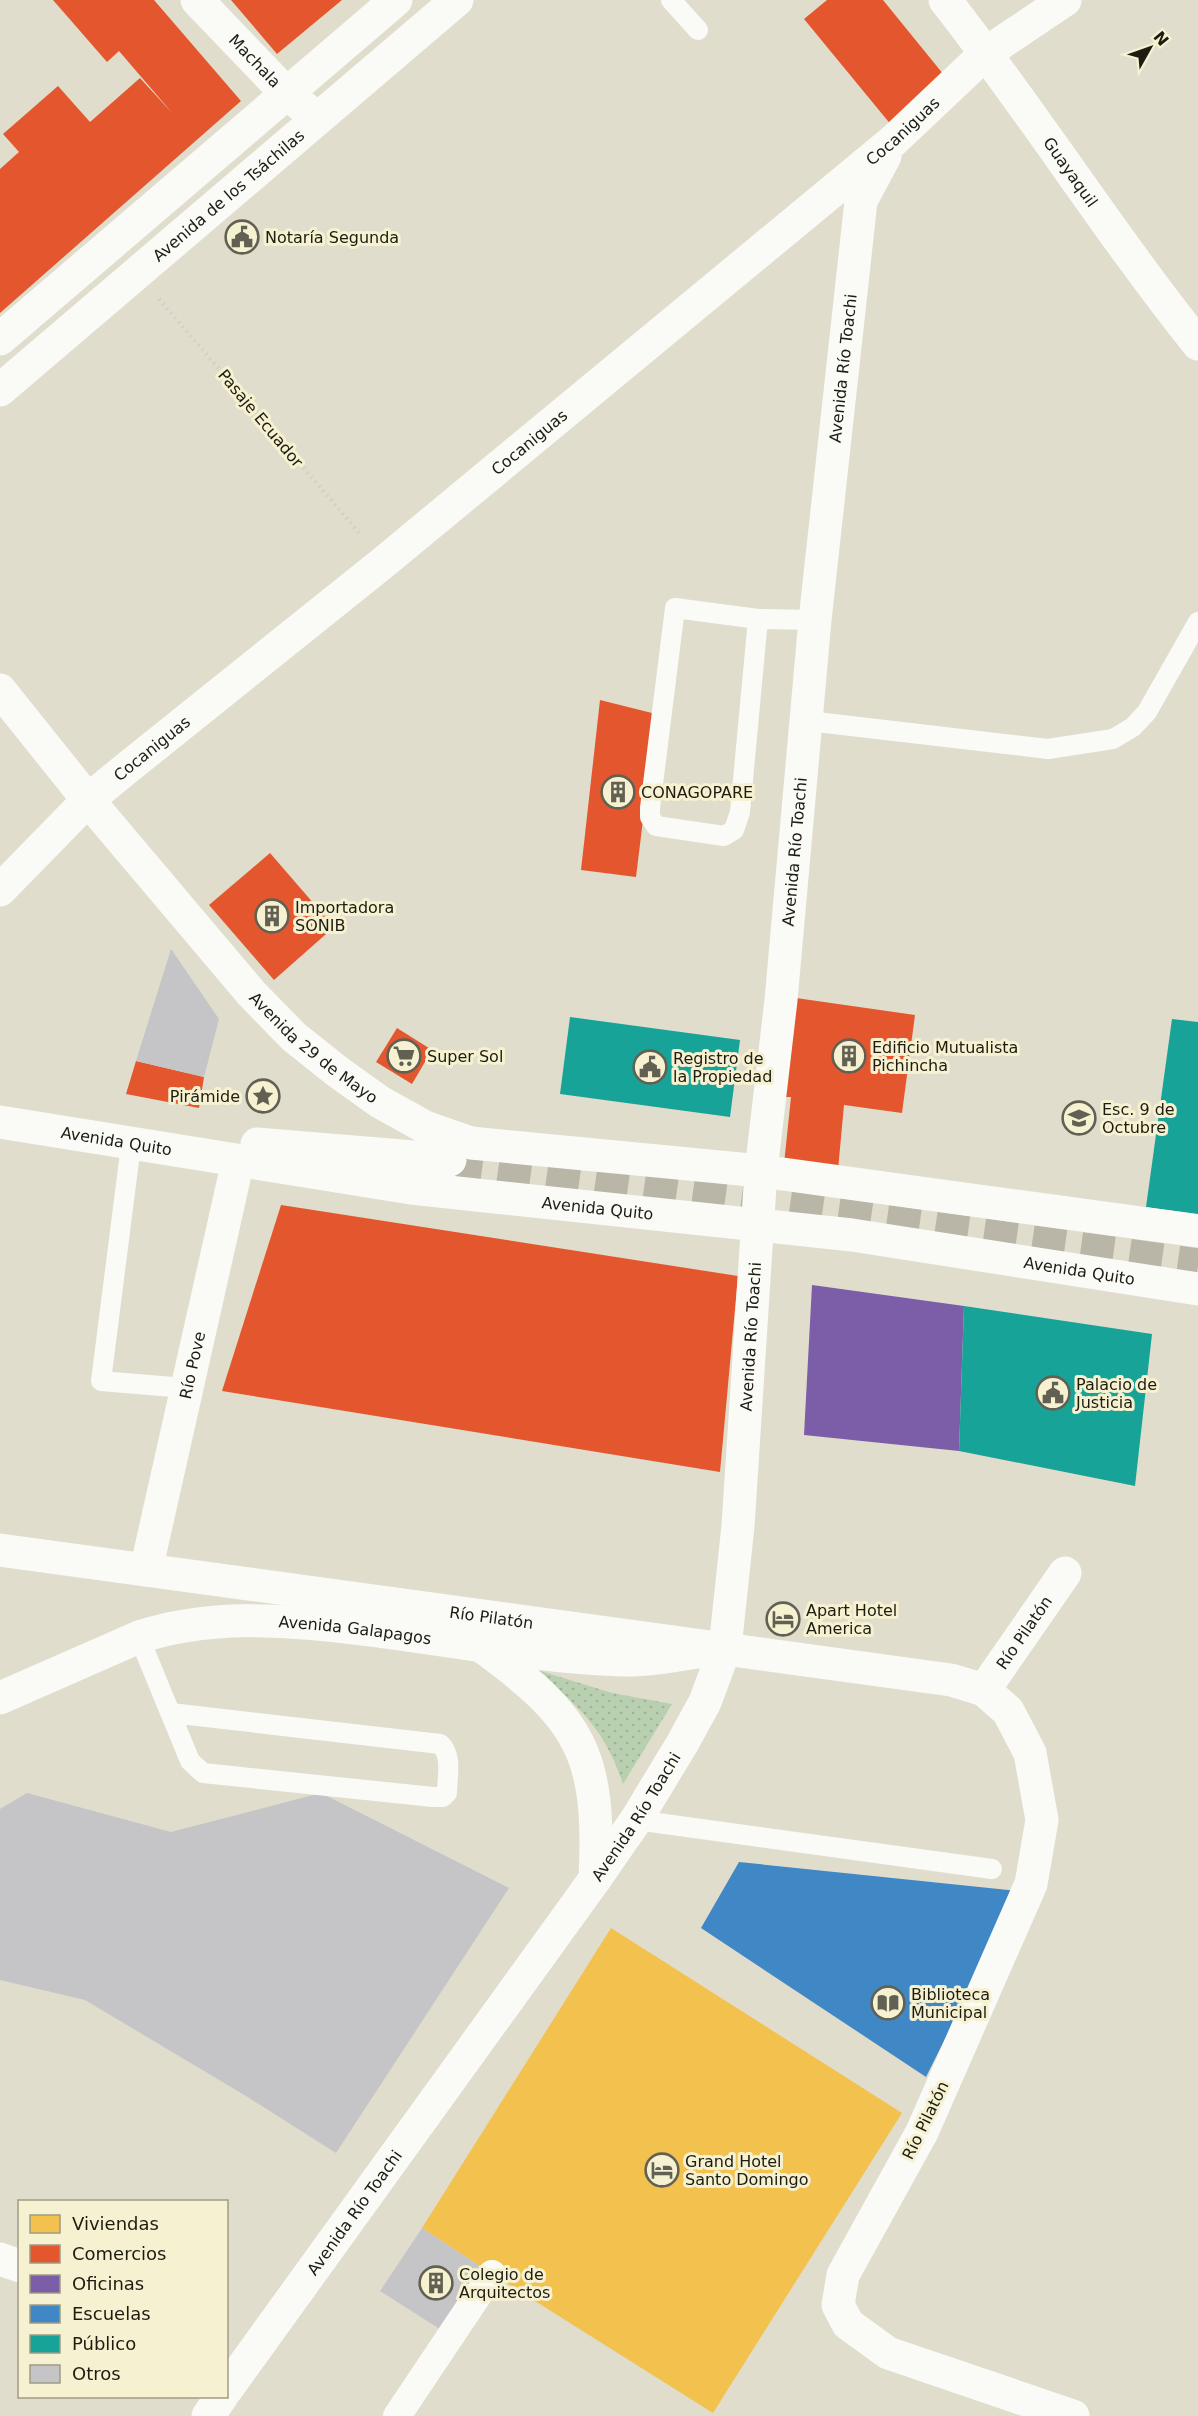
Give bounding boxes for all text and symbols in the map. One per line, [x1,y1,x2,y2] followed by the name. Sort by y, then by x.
[1120,18,1180,78] north arrow
[1150,27,1173,50] text: N
[225,30,285,92] street label: Machala
[862,93,944,169] street label: Cocaniguas
[149,126,308,266] street label: Avenida de los Tsáchilas
[1039,134,1101,211] street label: Guayaquil
[224,219,260,255] public building icon: Notaría Segunda
[265,228,399,247] place label: Notaría Segunda
[826,293,861,444] street label: Avenida Río Toachi
[214,366,307,471] street label: Pasaje Ecuador
[488,406,571,479] street label: Cocaniguas
[110,712,194,785] street label: Cocaniguas
[600,774,636,810] building icon: CONAGOPARE
[779,776,811,927] street label: Avenida Río Toachi
[641,783,753,802] place label: CONAGOPARE
[254,898,290,934] building icon: Importadora SONIB
[295,898,394,935] place label: Importadora SONIB
[245,988,381,1107] street label: Avenida 29 de Mayo
[386,1038,422,1074] supermarket icon: Super Sol
[831,1038,867,1074] building icon: Edificio Mutualista Pichincha
[872,1038,1018,1075] place label: Edificio Mutualista Pichincha
[427,1047,503,1066] place label: Super Sol
[632,1049,668,1085] public building icon: Registro de la Propiedad
[673,1049,772,1086] place label: Registro de la Propiedad
[245,1078,281,1114] place icon: Pirámide
[170,1087,240,1106] place label: Pirámide
[1061,1100,1097,1136] school or university icon: Esc. 9 de Octubre
[1102,1100,1175,1137] place label: Esc. 9 de Octubre
[60,1123,173,1159] street label: Avenida Quito
[541,1193,654,1224] street label: Avenida Quito
[1022,1253,1136,1289] street label: Avenida Quito
[736,1261,765,1412] street label: Avenida Río Toachi
[176,1330,209,1401] street label: Río Pove
[1035,1375,1071,1411] public building icon: Palacio de Justicia
[1075,1375,1157,1412] place label: Palacio de Justicia
[992,1593,1056,1673] street label: Río Pilatón
[765,1601,801,1637] hotel icon: Apart Hotel America
[806,1601,897,1638] place label: Apart Hotel America
[448,1603,535,1633] street label: Río Pilatón
[278,1612,433,1648] street label: Avenida Galapagos
[588,1749,685,1885] street label: Avenida Río Toachi
[870,1985,906,2021] library icon: Biblioteca Municipal
[911,1985,990,2022] place label: Biblioteca Municipal
[898,2078,953,2162] street label: Río Pilatón
[303,2147,406,2279] street label: Avenida Río Toachi
[644,2152,680,2188] hotel icon: Grand Hotel Santo Domingo
[685,2152,808,2189] place label: Grand Hotel Santo Domingo
[18,2200,228,2398] legend
[72,2213,159,2234] text: Viviendas
[72,2243,166,2264] text: Comercios
[418,2265,454,2301] building icon: Colegio de Arquitectos
[459,2265,550,2302] place label: Colegio de Arquitectos
[72,2273,144,2294] text: Oficinas
[72,2303,151,2324] text: Escuelas
[72,2333,136,2354] text: Público
[72,2363,121,2384] text: Otros

